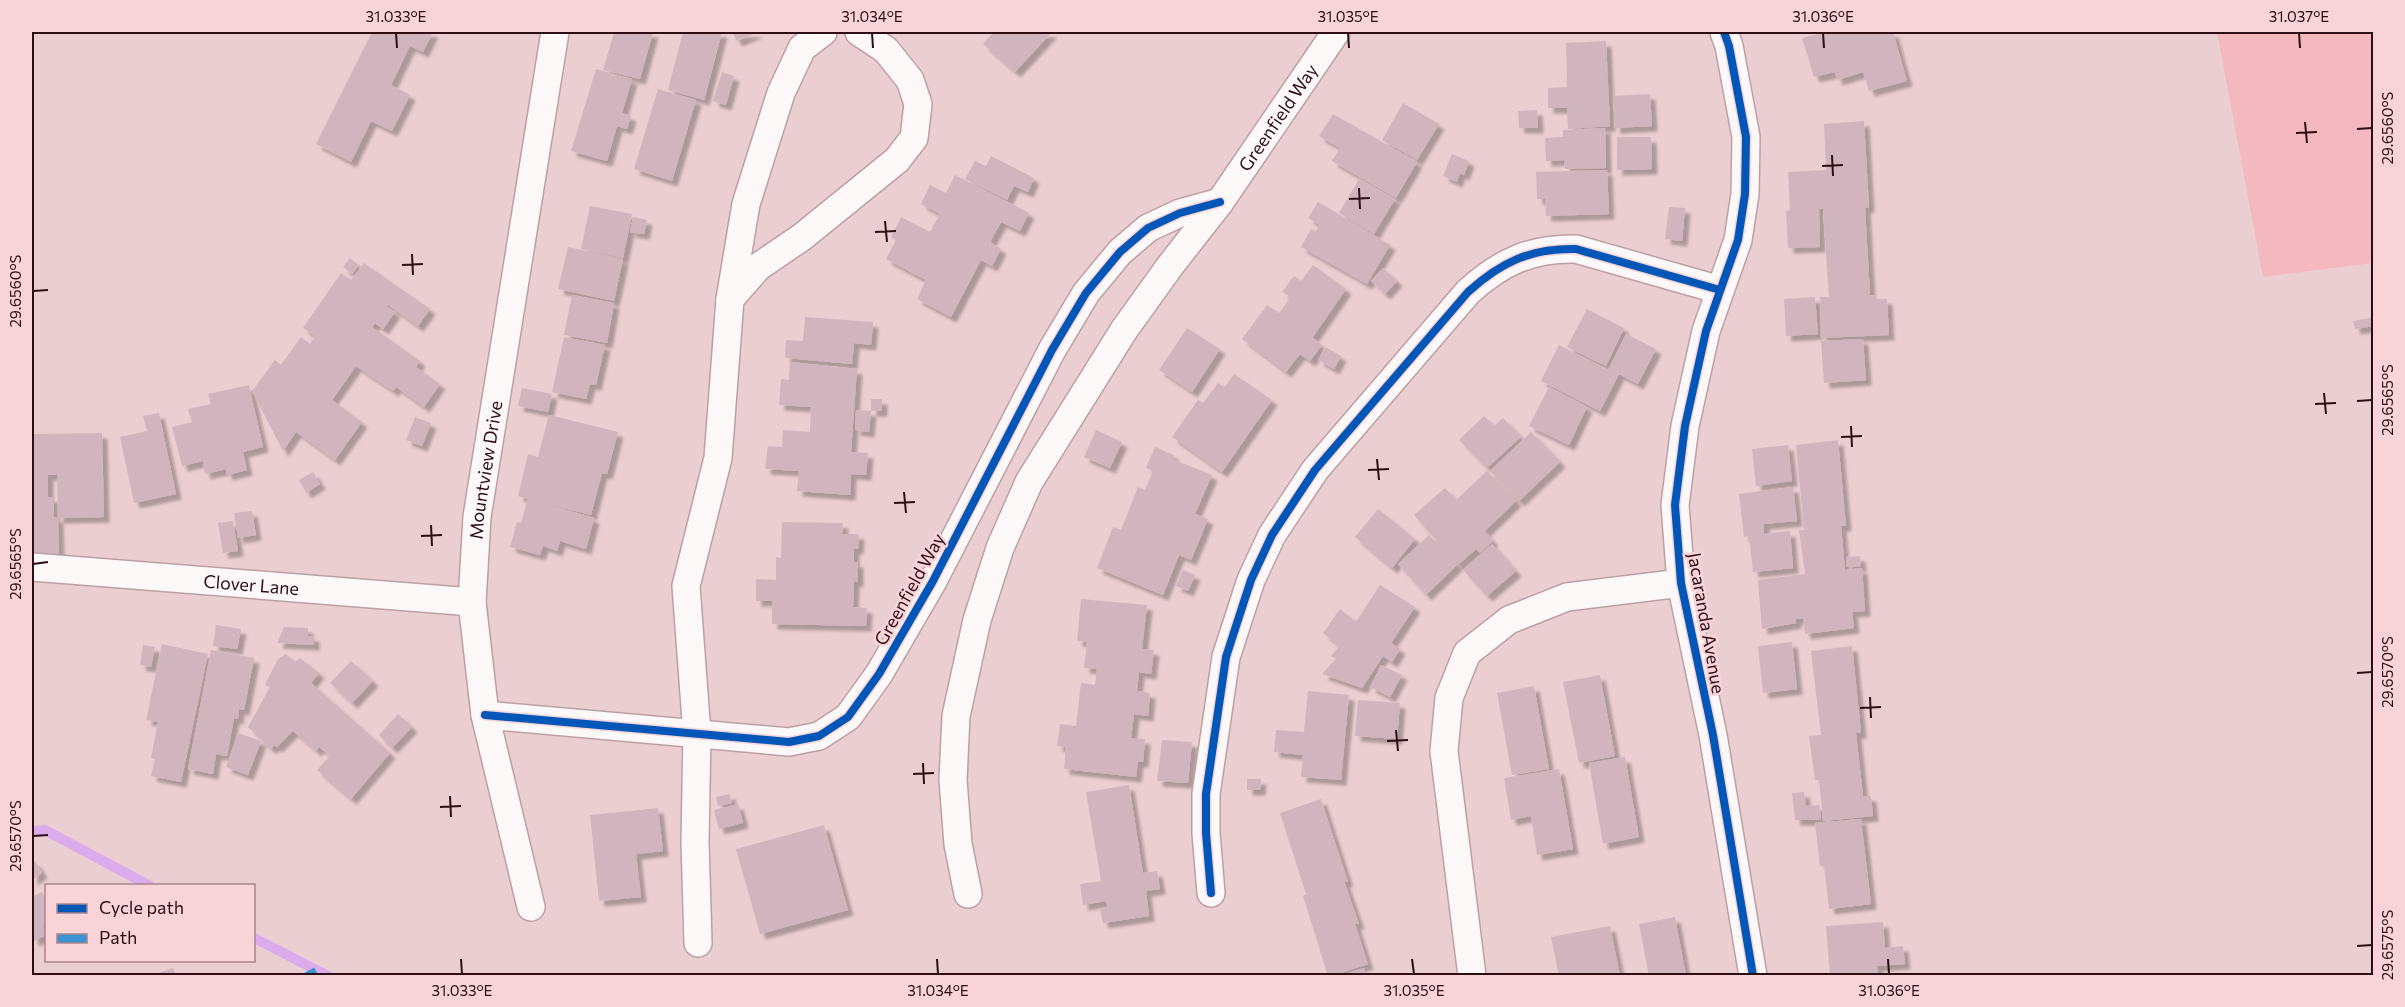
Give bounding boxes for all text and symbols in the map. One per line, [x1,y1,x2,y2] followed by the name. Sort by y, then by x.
[365,7,427,25] text: 31.033°E
[841,7,903,25] text: 31.034°E
[1317,7,1379,25] text: 31.035°E
[1792,7,1854,25] text: 31.036°E
[2269,7,2329,25] text: 31.037°E
[1233,59,1322,175] street label: Greenfield Way
[2378,91,2396,164] text: 29.6560°S
[6,254,24,327] text: 29.6560°S
[2378,364,2396,436] text: 29.6565°S
[465,399,507,540] street label: Mountview Drive
[6,528,24,600] text: 29.6565°S
[869,529,949,649] street label: Greenfield Way
[1684,551,1730,695] street label: Jacaranda Avenue
[203,570,300,599] street label: Clover Lane
[2378,636,2396,708] text: 29.6570°S
[6,800,24,872] text: 29.6570°S
[45,884,255,962] legend
[99,896,184,918] text: Cycle path
[2378,910,2396,980] text: 29.6575°S
[99,926,137,948] text: Path
[431,981,493,999] text: 31.033°E
[907,981,969,999] text: 31.034°E
[1383,981,1445,999] text: 31.035°E
[1858,981,1920,999] text: 31.036°E

